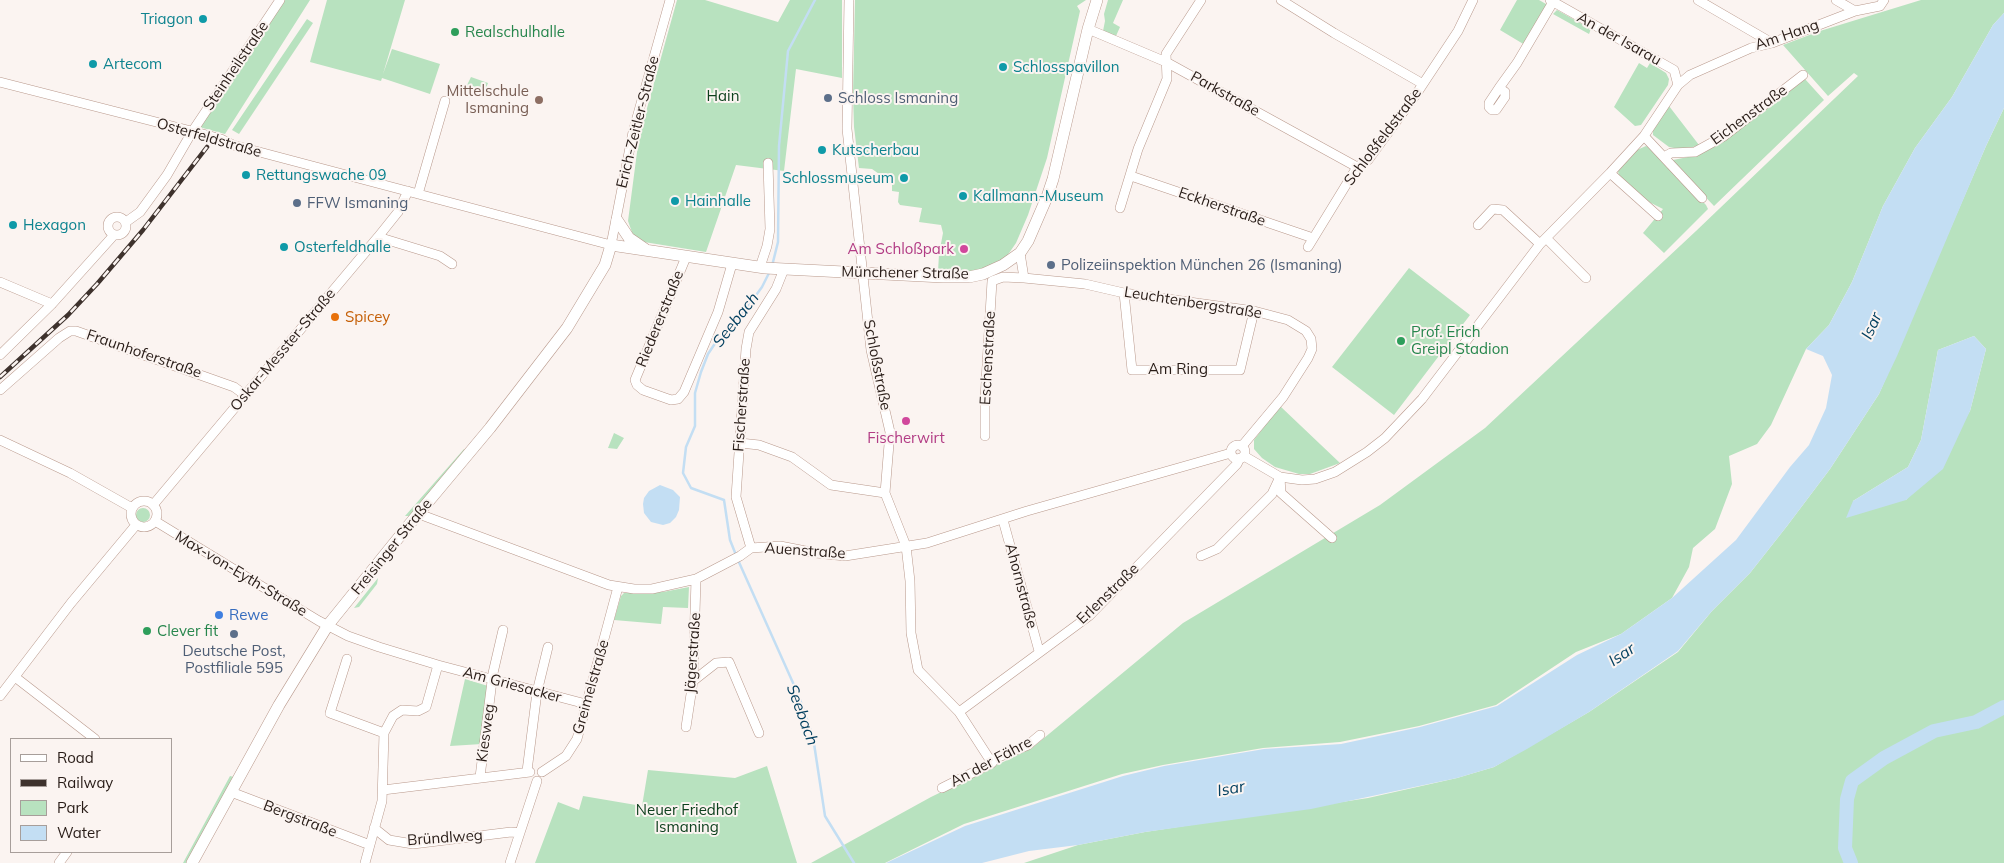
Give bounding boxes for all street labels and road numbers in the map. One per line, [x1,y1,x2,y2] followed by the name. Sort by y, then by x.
[1574,8,1664,70] street label: An der Isarau
[1753,16,1821,54] street label: Am Hang
[200,18,272,114] street label: Steinheilstraße
[613,54,663,190] street label: Erich-Zeitler-Straße
[1187,68,1263,120] street label: Parkstraße
[1707,81,1791,149] street label: Eichenstraße
[1341,85,1425,189] street label: Schloßfeldstraße
[154,114,264,162] street label: Osterfeldstraße
[1176,184,1268,230] street label: Eckherstraße
[841,263,969,283] street label: Münchener Straße
[632,268,688,370] street label: Riedererstraße
[1123,283,1263,323] street label: Leuchtenbergstraße
[227,285,339,415] street label: Oskar-Messter-Straße
[977,311,999,405] street label: Eschenstraße
[859,318,895,412] street label: Schloßstraße
[84,326,204,382] street label: Fraunhoferstraße
[730,358,754,452] street label: Fischerstraße
[1148,360,1208,378] street label: Am Ring
[348,495,436,599] street label: Freisinger Straße
[172,527,310,621] street label: Max-von-Eyth-Straße
[764,539,846,563] street label: Auenstraße
[1001,542,1041,630] street label: Ahornstraße
[1073,560,1143,628] street label: Erlenstraße
[681,612,705,694] street label: Jägerstraße
[569,638,613,736] street label: Greimelstraße
[461,663,563,707] street label: Am Griesacker
[473,703,499,763] street label: Kiesweg
[947,733,1035,791] street label: An der Fähre
[261,797,339,841] street label: Bergstraße
[407,826,483,850] street label: Bründlweg

